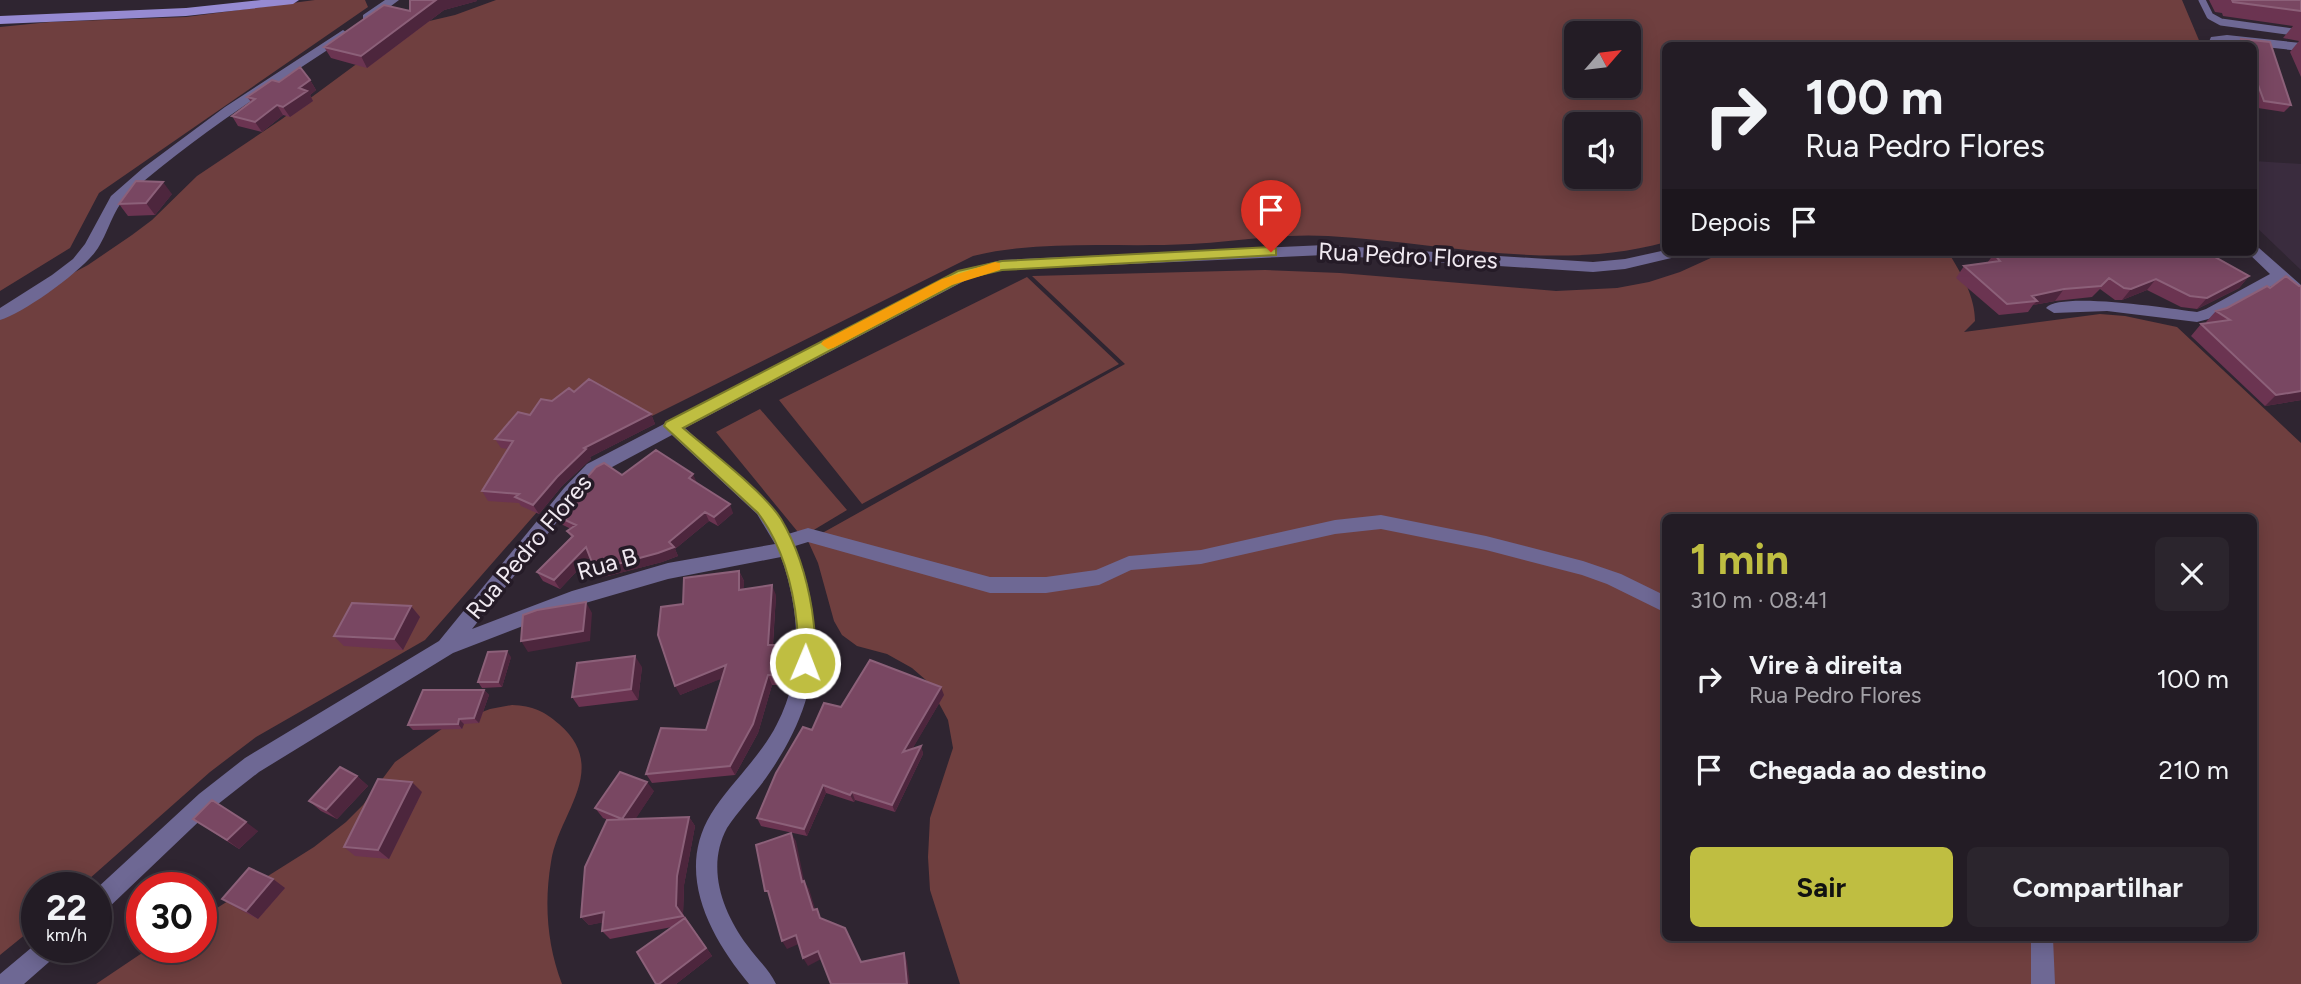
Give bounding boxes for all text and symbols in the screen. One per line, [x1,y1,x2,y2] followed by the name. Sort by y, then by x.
[1564,21,1642,98] north arrow
[1564,21,1641,189] map controls
[1805,67,1944,126] text: 100 m
[1690,70,1781,161] icon: right
[1564,112,1641,189] button: sound
[1805,127,2045,165] text: Rua Pedro Flores
[1241,180,1301,252] pin
[1252,191,1290,229] icon: arrive
[1785,203,1823,241] icon: arrive
[1690,206,1771,238] text: Depois
[1317,236,1499,275] street label: Rua Pedro Flores
[460,468,598,625] street label: Rua Pedro Flores
[1690,534,1789,585] text: 1 min
[2155,537,2229,611] button: close
[573,541,640,586] street label: Rua B
[1690,586,1828,614] text: 310 m · 08:41
[768,626,842,700] position arrow
[1749,649,1902,681] text: Vire à direita
[1690,660,1728,698] icon: right
[2156,663,2229,695] text: 100 m
[1749,681,1922,709] text: Rua Pedro Flores
[1690,751,1728,789] icon: arrive
[1749,754,1986,786] text: Chegada ao destino
[2159,754,2229,786] text: 210 m
[1690,847,1953,927] button: Sair
[1967,847,2229,927] button: Compartilhar
[126,872,217,963] speed limit sign: 30
[46,887,87,929] text: 22
[46,924,87,946] text: km/h

